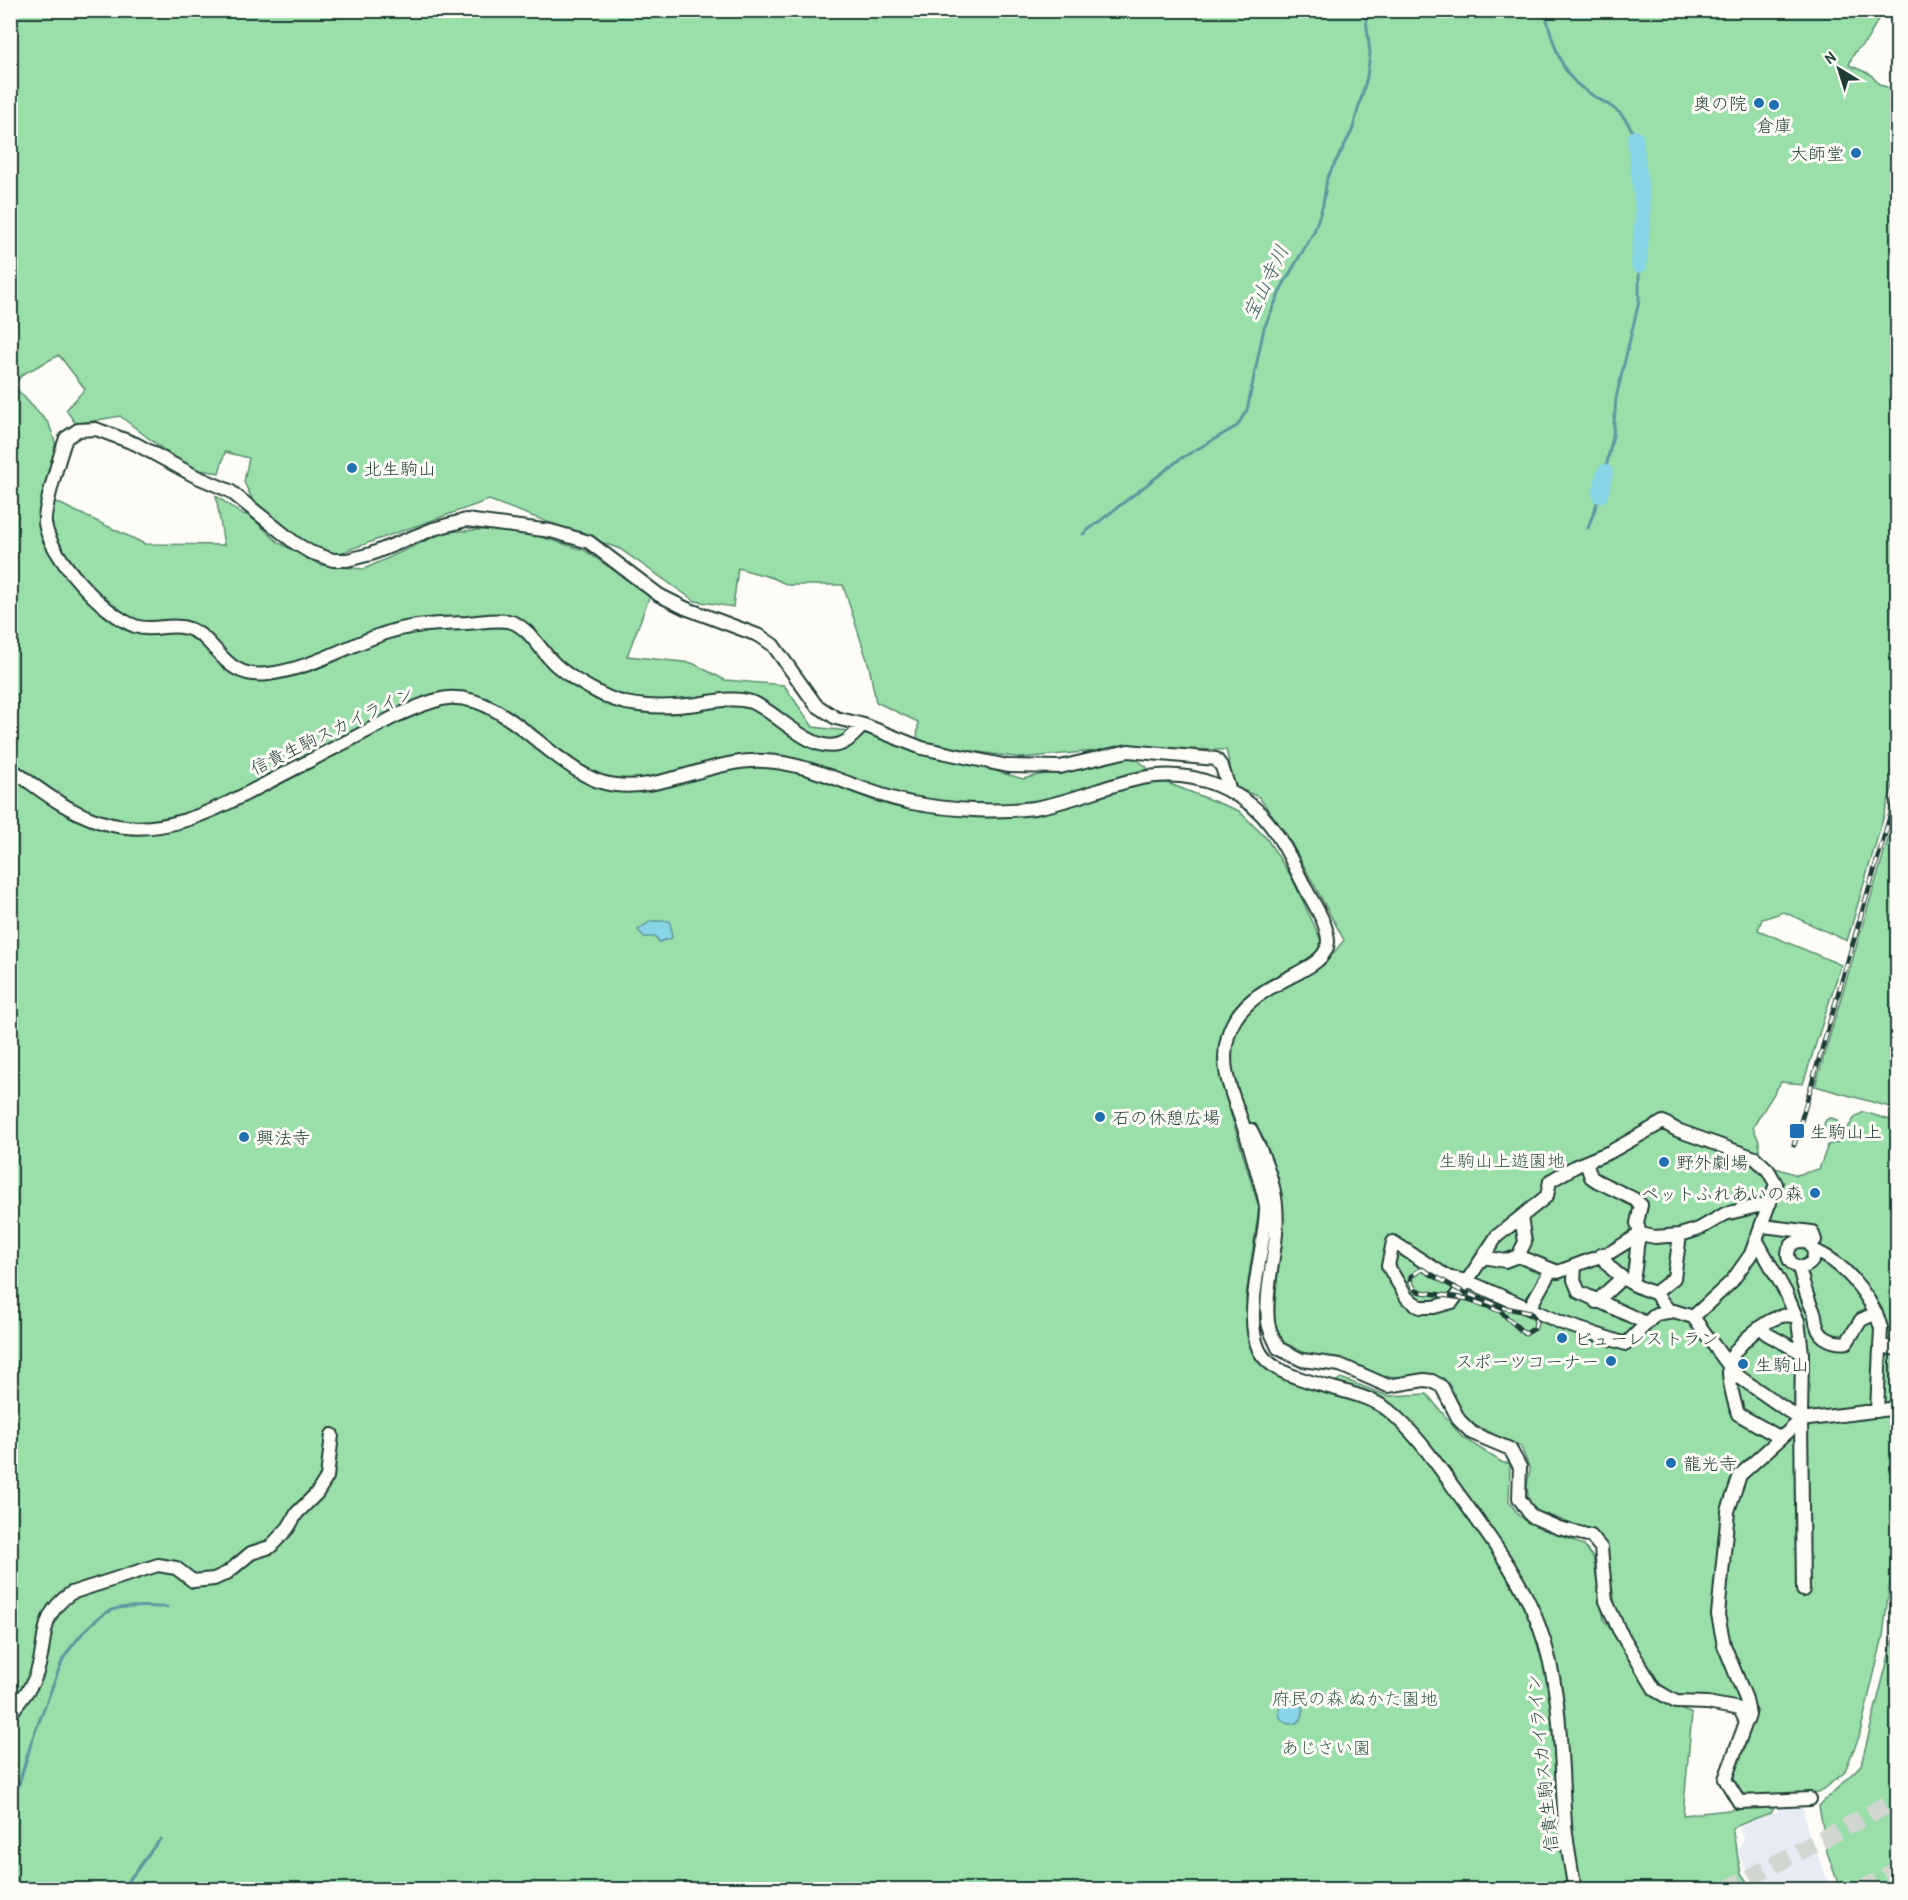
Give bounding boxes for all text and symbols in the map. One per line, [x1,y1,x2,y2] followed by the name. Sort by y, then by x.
[1809,39,1869,99] north arrow
[1820,46,1840,68] text: N
[1693,91,1747,116] place label: 奥の院
[1752,96,1766,110] marker: 奥の院
[1767,98,1781,112] marker: 倉庫
[1756,113,1792,138] place label: 倉庫
[1790,141,1844,166] place label: 大師堂
[1849,146,1863,160] marker: 大師堂
[1235,240,1295,324] water label: 宝山寺川
[364,456,436,481] place label: 北生駒山
[345,461,359,475] marker: 北生駒山
[246,679,418,781] street label: 信貴生駒スカイライン
[1112,1105,1220,1130] place label: 石の休憩広場
[1093,1110,1107,1124] marker: 石の休憩広場
[1810,1119,1882,1144] place label: 生駒山上
[1788,1122,1806,1140] marker: 生駒山上
[256,1125,310,1150] place label: 興法寺
[237,1130,251,1144] marker: 興法寺
[1439,1148,1565,1173] park label: 生駒山上遊園地
[1676,1150,1748,1175] place label: 野外劇場
[1657,1155,1671,1169] marker: 野外劇場
[1641,1181,1803,1206] place label: ペットふれあいの森
[1808,1186,1822,1200] marker: ペットふれあいの森
[1574,1326,1719,1351] place label: ビューレストラン
[1555,1331,1569,1345] marker: ビューレストラン
[1455,1349,1599,1374] place label: スポーツコーナー
[1755,1352,1809,1377] place label: 生駒山
[1604,1354,1618,1368] marker: スポーツコーナー
[1736,1357,1750,1371] marker: 生駒山
[1683,1451,1737,1476] place label: 龍光寺
[1664,1456,1678,1470] marker: 龍光寺
[1520,1673,1564,1853] street label: 信貴生駒スカイライン
[1272,1686,1438,1711] park label: 府民の森 ぬかた園地
[1281,1735,1371,1760] park label: あじさい園

